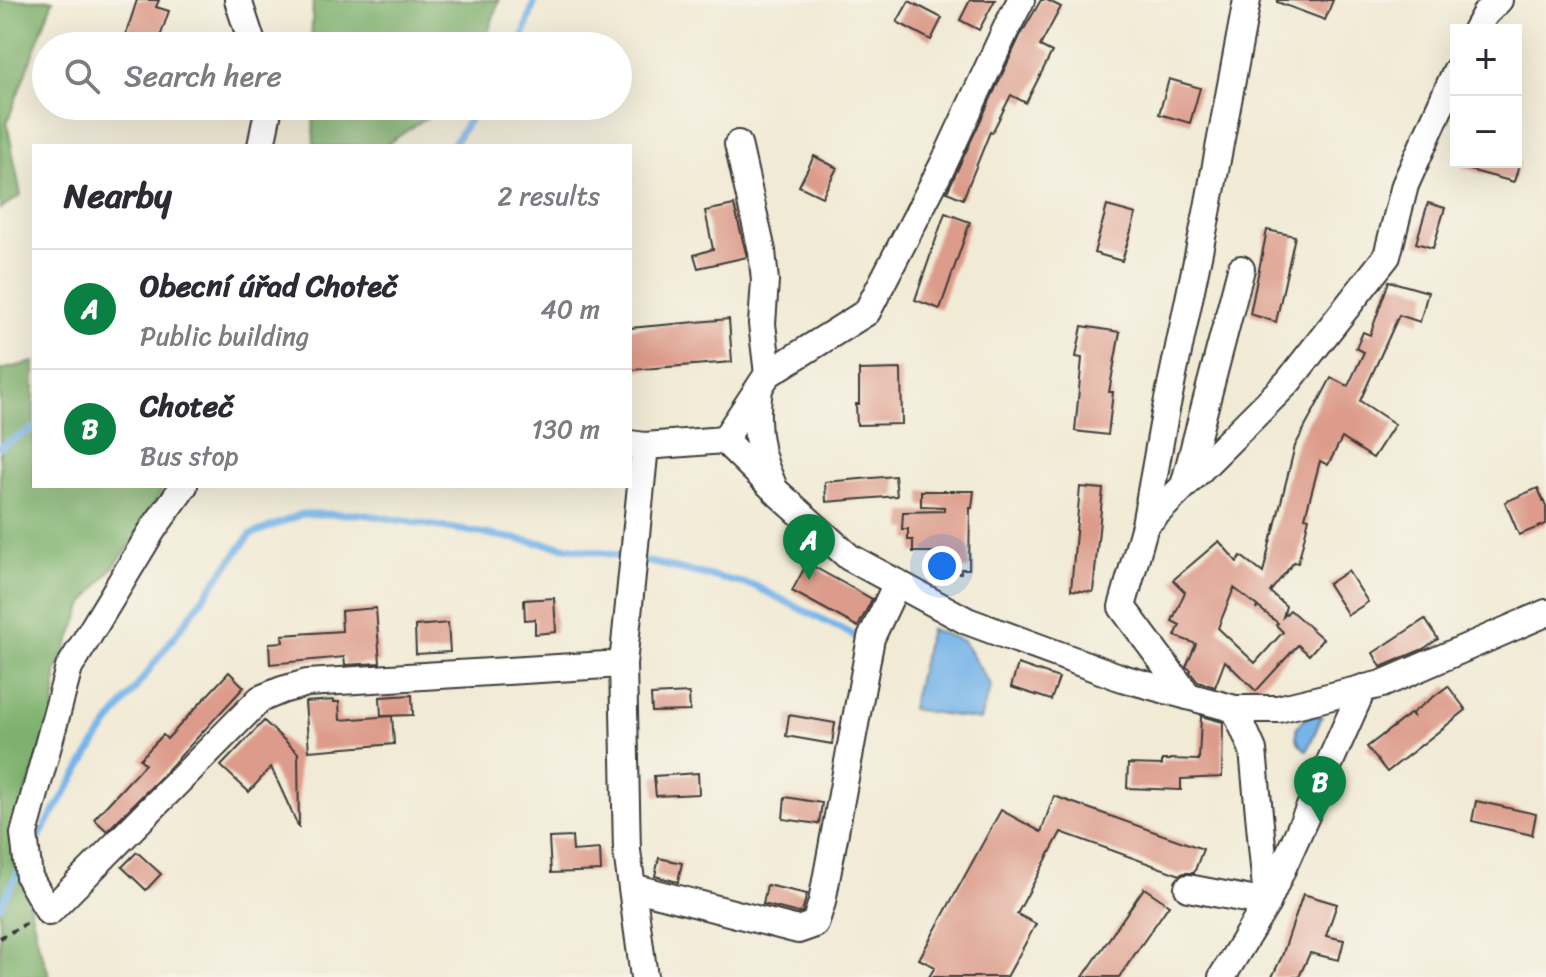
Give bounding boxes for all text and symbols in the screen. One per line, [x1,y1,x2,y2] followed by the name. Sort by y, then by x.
[1450,24,1522,168] map controls
[1450,24,1522,96] button: +
[32,32,632,120] search box
[124,49,282,103] text: Search here
[60,54,104,98] icon: search
[1450,96,1522,168] button: −
[64,166,172,226] text: Nearby
[498,173,600,219] text: 2 results
[140,259,397,313] text: Obecní úřad Choteč
[81,286,99,332] text: A
[541,286,600,332] text: 40 m
[140,313,309,359] text: Public building
[140,379,233,433] text: Choteč
[82,406,98,452] text: B
[531,406,600,452] text: 130 m
[140,433,238,479] text: Bus stop
[783,514,835,580] pin: A
[922,546,962,586] your location
[1294,756,1346,822] pin: B

